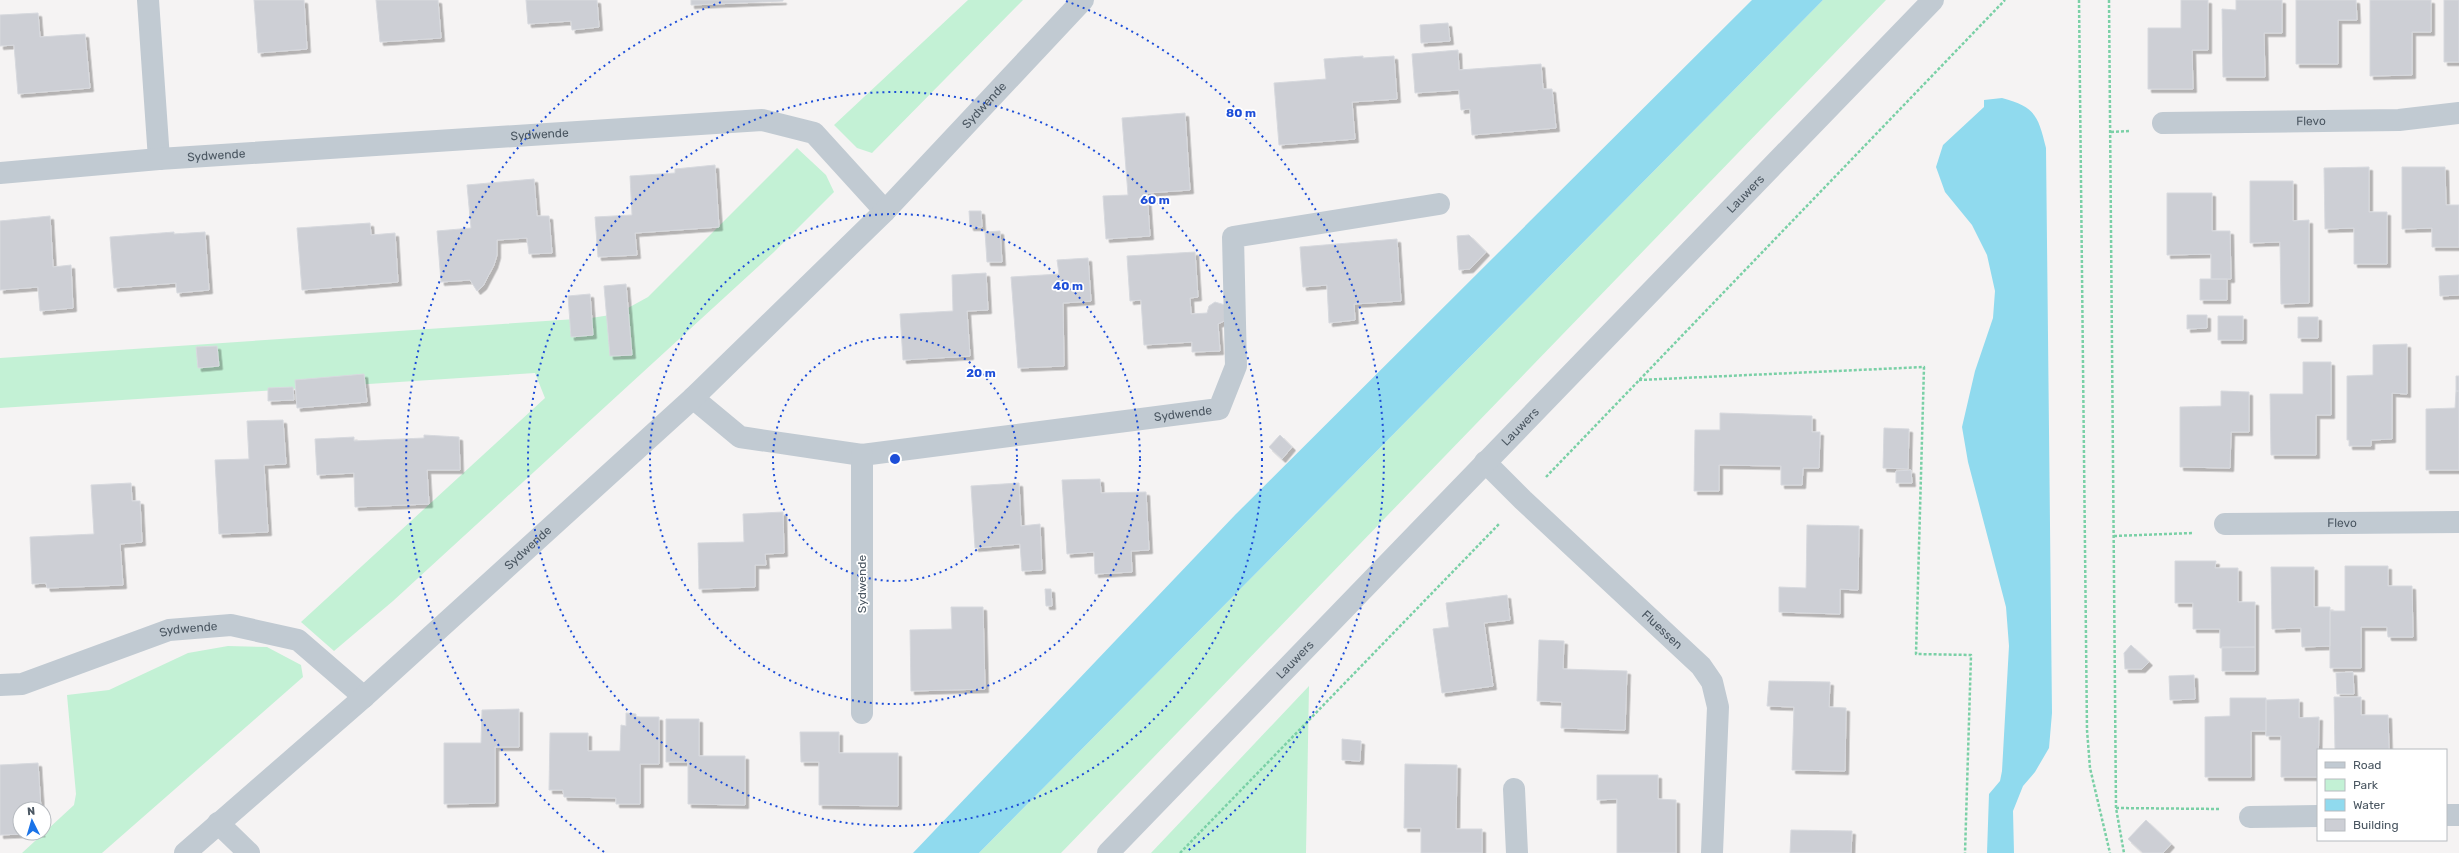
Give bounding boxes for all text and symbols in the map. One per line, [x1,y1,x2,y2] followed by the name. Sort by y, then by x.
[959,79,1009,131] street label: Sydwende
[1226,106,1256,120] text: 80 m
[2296,114,2326,128] street label: Flevo
[510,125,569,143] street label: Sydwende
[187,146,246,164] street label: Sydwende
[1724,172,1767,216] street label: Lauwers
[1140,193,1170,207] text: 60 m
[1053,279,1083,293] text: 40 m
[966,366,996,380] text: 20 m
[1153,403,1213,424] street label: Sydwende
[1499,405,1542,449] street label: Lauwers
[888,452,902,466] centre of rings
[2327,516,2357,530] street label: Flevo
[502,523,554,573] street label: Sydwende
[855,555,869,613] street label: Sydwende
[1639,608,1685,652] street label: Fluessen
[157,619,218,640] street label: Sydwende
[1273,638,1317,682] street label: Lauwers
[2317,749,2447,841] legend
[2353,758,2381,772] text: Road
[2353,778,2379,792] text: Park
[2353,798,2385,812] text: Water
[12,801,52,841] north arrow
[27,805,36,818] text: N
[2353,818,2399,832] text: Building

